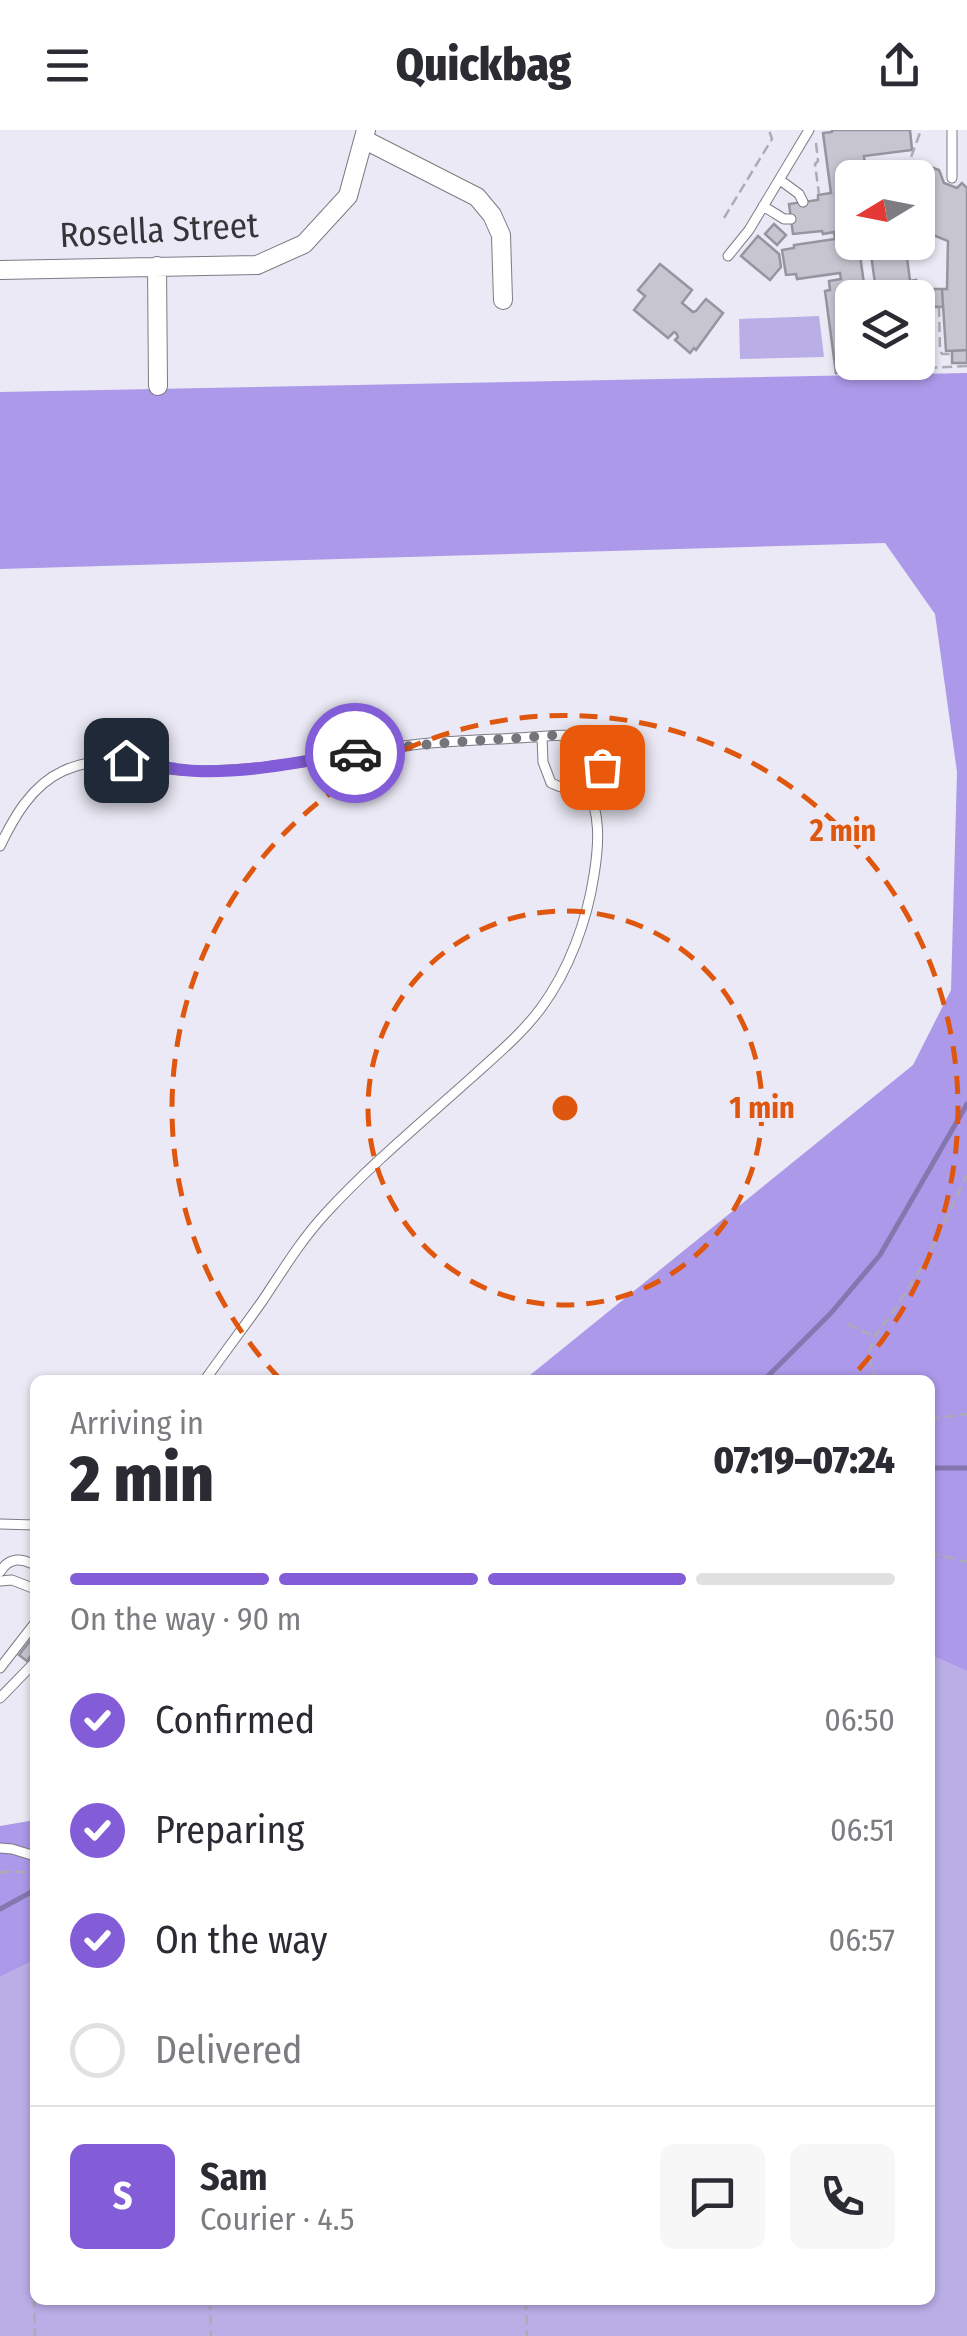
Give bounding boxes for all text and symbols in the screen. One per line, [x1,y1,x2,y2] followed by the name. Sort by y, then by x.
[40,38,95,93] icon: menu
[396,38,571,92] text: Quickbag
[872,38,927,93] icon: share
[835,160,935,260] north arrow
[835,160,935,380] map controls
[59,204,260,256] street label: Rosella Street
[835,280,935,380] button: layers
[305,703,405,803] courier
[84,718,169,803] pin
[560,725,645,810] pin
[328,726,383,781] icon: car
[99,733,154,788] icon: home
[575,740,630,795] icon: bag
[809,813,876,849] text: 2 min
[547,1090,583,1126] centre of rings
[729,1090,795,1126] text: 1 min
[70,1404,204,1442] text: Arriving in
[713,1437,895,1483] text: 07:19–07:24
[70,1440,214,1518] text: 2 min
[70,1600,301,1638] text: On the way · 90 m
[70,1693,125,1748] icon: check
[155,1697,315,1743] text: Confirmed
[824,1701,895,1739] text: 06:50
[70,1803,125,1858] icon: check
[155,1807,304,1853] text: Preparing
[830,1811,895,1849] text: 06:51
[70,1913,125,1968] icon: check
[155,1917,327,1963] text: On the way
[829,1921,895,1959] text: 06:57
[155,2027,302,2073] text: Delivered
[660,2144,765,2249] button: chat
[790,2144,895,2249] button: phone
[200,2154,268,2200] text: Sam
[113,2173,132,2219] text: S
[200,2200,355,2238] text: Courier · 4.5

